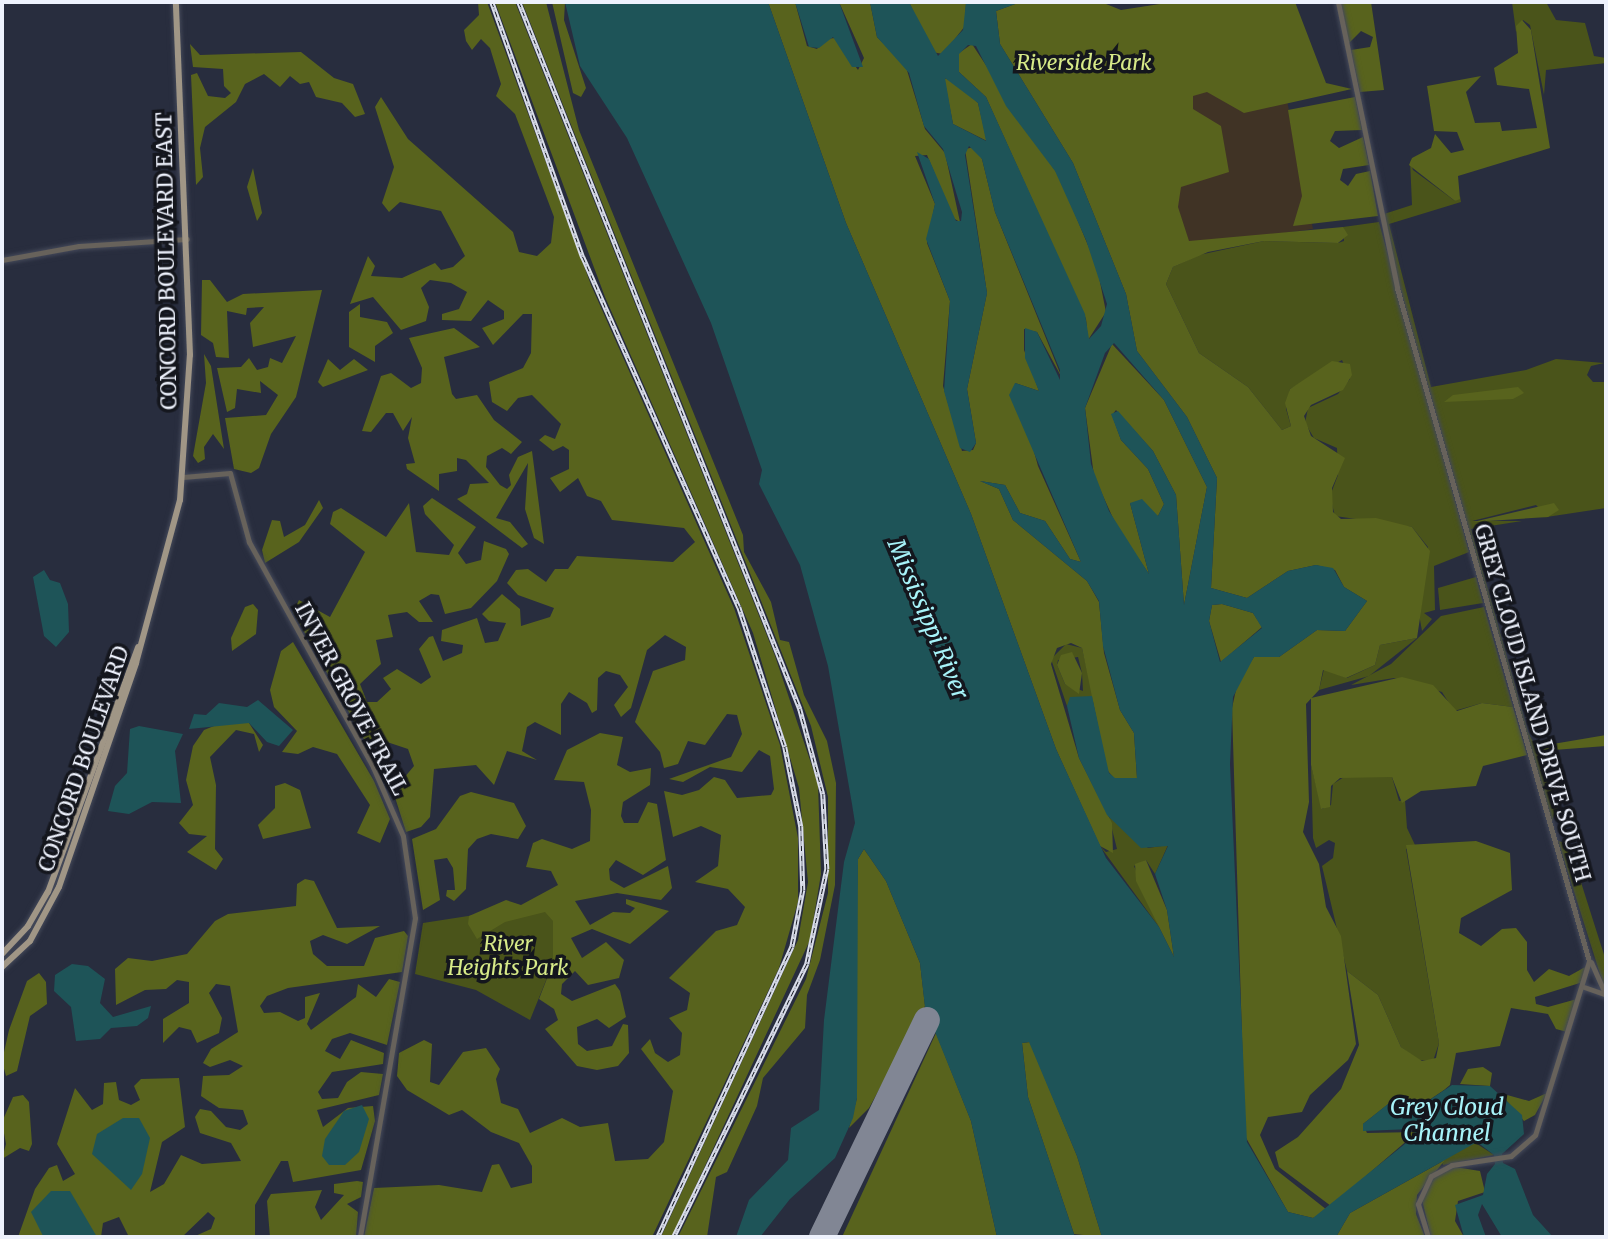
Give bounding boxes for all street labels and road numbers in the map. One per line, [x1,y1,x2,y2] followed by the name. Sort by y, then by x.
[152,112,182,410] street label: CONCORD BOULEVARD EAST
[1469,521,1595,885] street label: GREY CLOUD ISLAND DRIVE SOUTH
[289,598,413,800] street label: INVER GROVE TRAIL
[34,643,134,875] street label: CONCORD BOULEVARD

